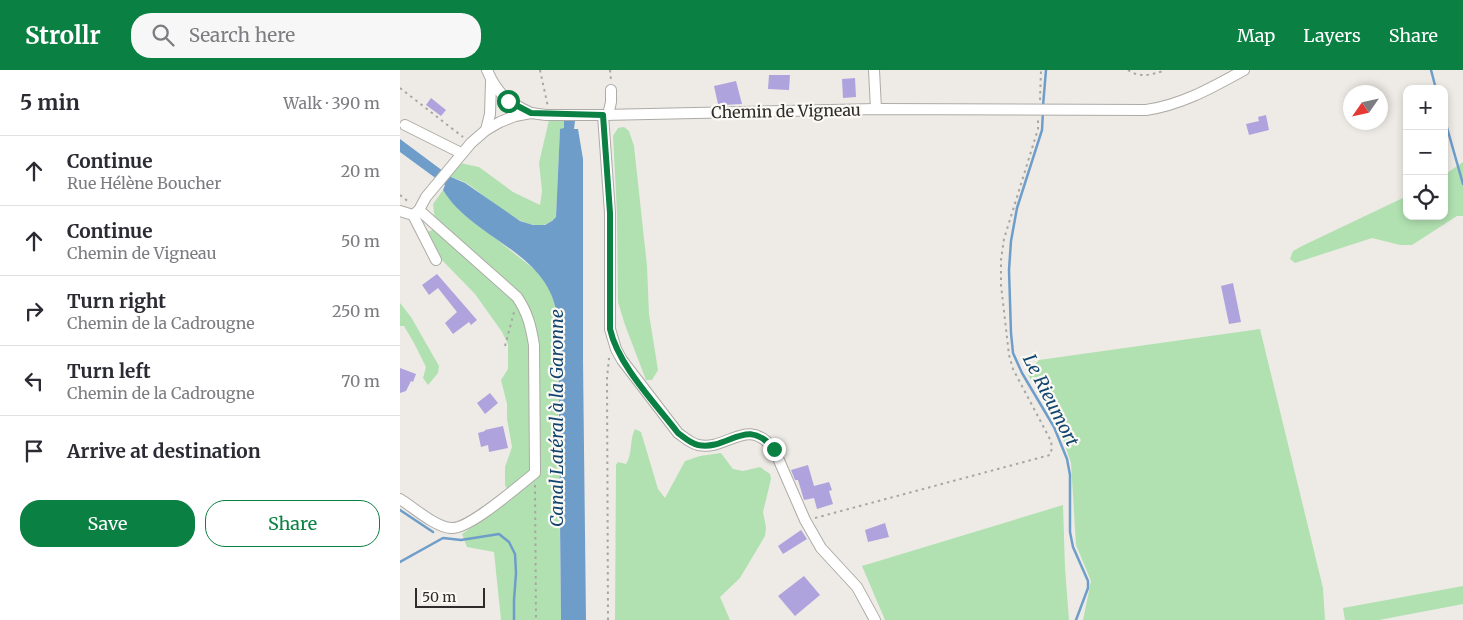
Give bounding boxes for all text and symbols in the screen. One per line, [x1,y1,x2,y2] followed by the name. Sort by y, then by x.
[131,13,481,58] search box
[25,20,101,51] text: Strollr
[149,21,177,49] icon: search
[189,23,295,47] text: Search here
[1237,24,1275,47] text: Map
[1303,24,1361,47] text: Layers
[1389,24,1438,47] text: Share
[1343,85,1388,130] north arrow
[1403,85,1448,220] map controls
[1403,85,1448,130] button: +
[20,89,80,116] text: 5 min
[497,90,520,113] route start
[283,93,380,113] text: Walk · 390 m
[711,100,861,122] street label: Chemin de Vigneau
[1403,130,1448,175] button: −
[67,149,153,173] text: Continue
[20,157,48,185] icon: ahead
[341,161,380,181] text: 20 m
[67,173,221,193] text: Rue Hélène Boucher
[1403,175,1448,220] button: locate
[67,219,153,243] text: Continue
[20,227,48,255] icon: ahead
[341,231,380,251] text: 50 m
[67,243,217,263] text: Chemin de Vigneau
[67,289,166,313] text: Turn right
[20,297,48,325] icon: right
[332,301,380,321] text: 250 m
[545,309,568,527] water label: Canal Latéral à la Garonne
[67,313,255,333] text: Chemin de la Cadrougne
[1018,350,1084,451] water label: Le Rieumort
[67,359,151,383] text: Turn left
[20,367,48,395] icon: left
[341,371,380,391] text: 70 m
[67,383,255,403] text: Chemin de la Cadrougne
[20,437,48,465] icon: arrive
[763,438,786,461] route end
[67,439,261,463] text: Arrive at destination
[20,500,195,547] button: Save
[205,500,380,547] button: Share
[415,585,485,608] scale bar
[422,588,456,606] text: 50 m

